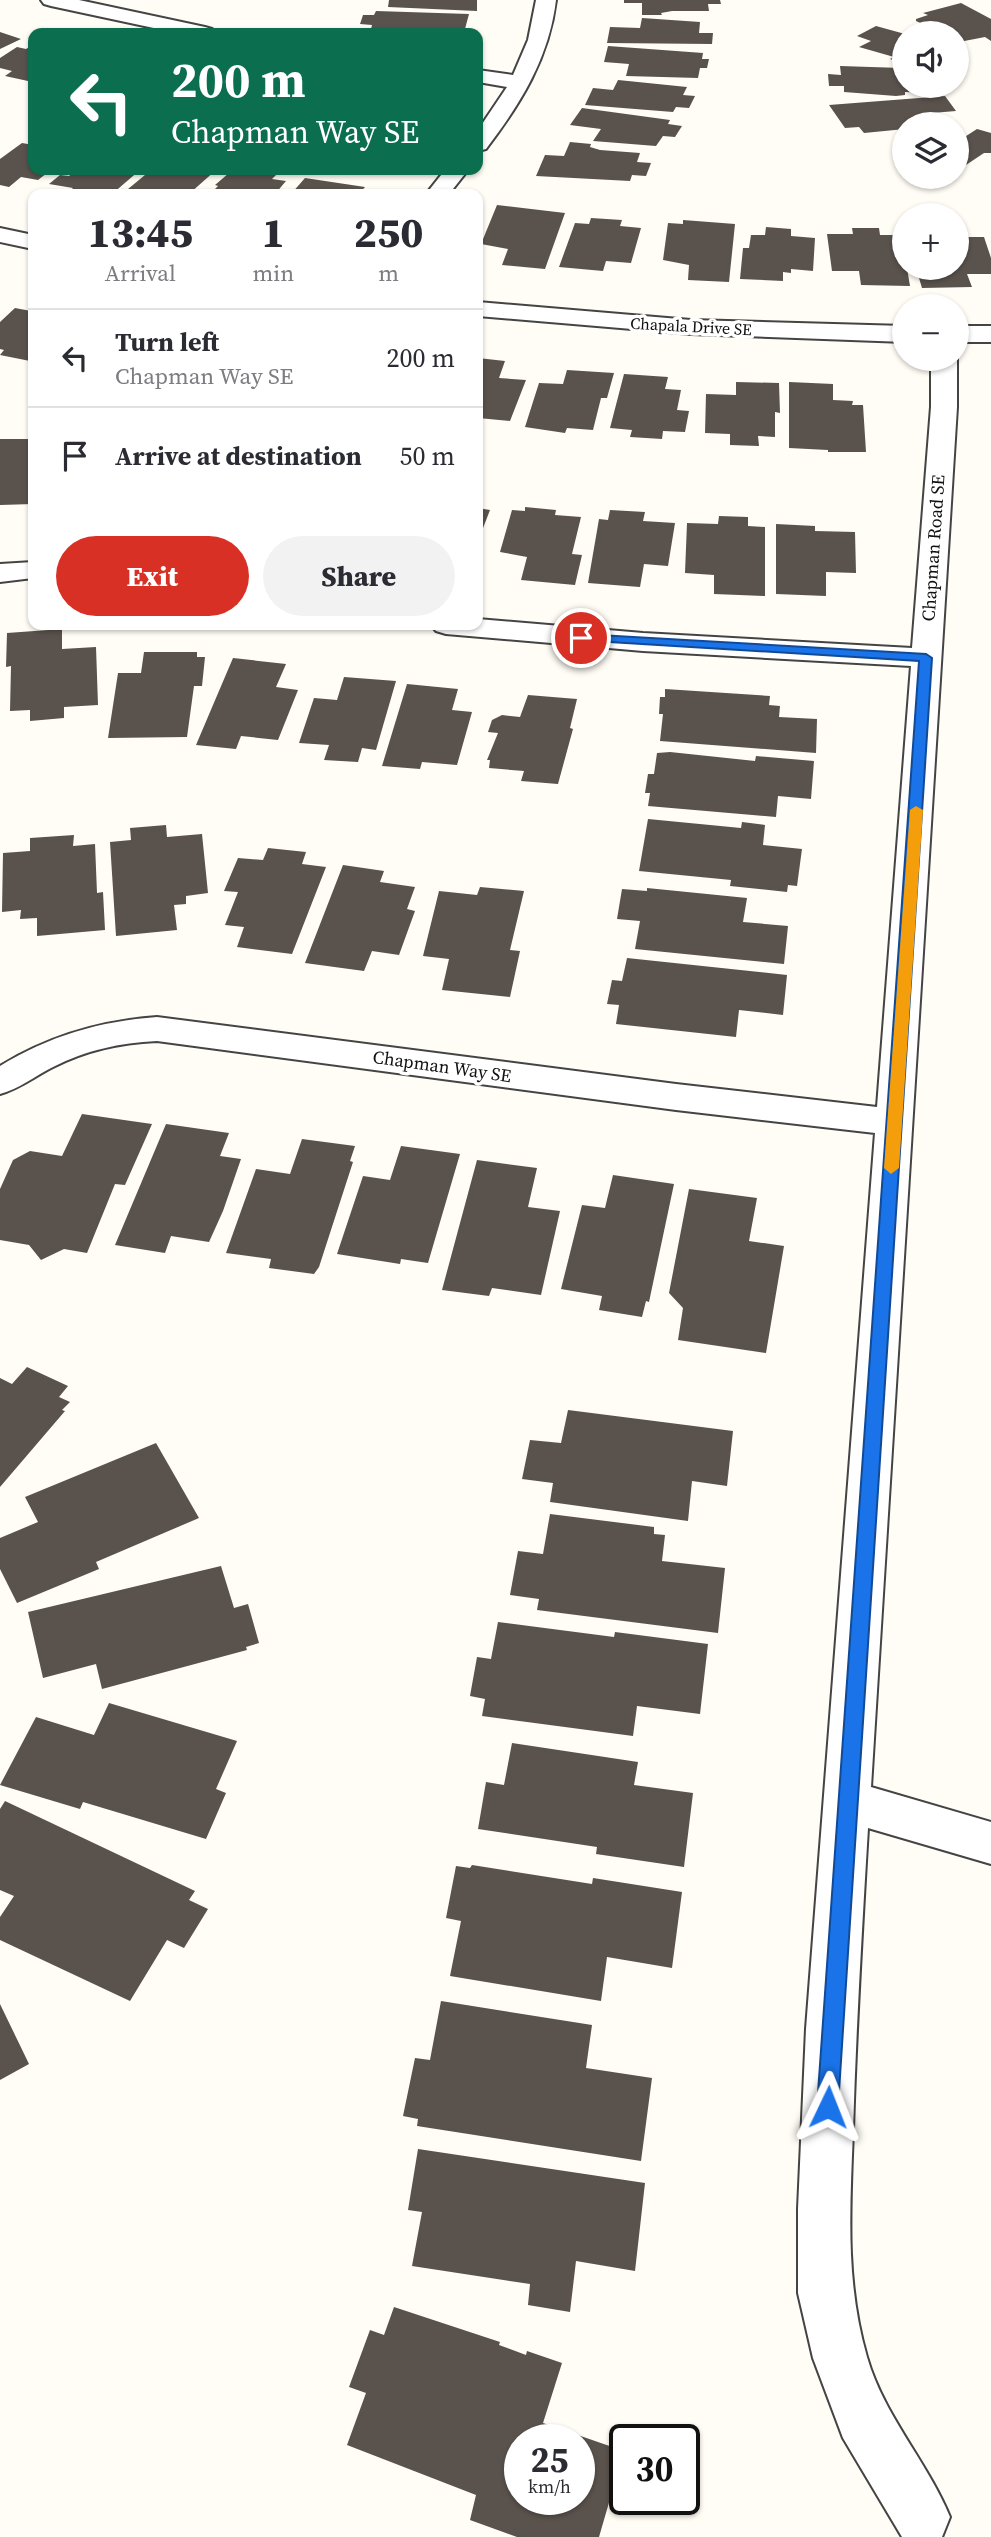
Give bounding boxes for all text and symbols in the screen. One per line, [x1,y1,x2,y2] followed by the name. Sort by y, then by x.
[892,21,969,371] map controls
[892,21,969,98] button: sound
[171,46,306,113] text: 200 m
[56,56,147,147] icon: left
[171,110,419,154] text: Chapman Way SE
[892,112,969,189] button: layers
[88,203,193,261] text: 13:45
[262,203,285,261] text: 1
[354,203,423,261] text: 250
[892,203,969,280] button: +
[105,257,176,289] text: Arrival
[253,257,294,289] text: min
[378,257,399,289] text: m
[892,294,969,371] button: −
[630,312,753,340] street label: Chapala Drive SE
[115,324,219,360] text: Turn left
[56,339,94,377] icon: left
[387,340,455,376] text: 200 m
[115,360,293,392] text: Chapman Way SE
[56,437,94,475] icon: arrive
[115,438,362,474] text: Arrive at destination
[400,438,455,474] text: 50 m
[915,474,951,622] street label: Chapman Road SE
[56,536,249,616] button: Exit
[263,536,455,616] button: Share
[551,608,611,668] pin
[562,619,600,657] icon: arrive
[371,1044,513,1088] street label: Chapman Way SE
[791,2070,865,2144] position arrow
[609,2424,700,2515] speed limit sign: 30
[531,2436,568,2484] text: 25
[528,2474,571,2499] text: km/h

